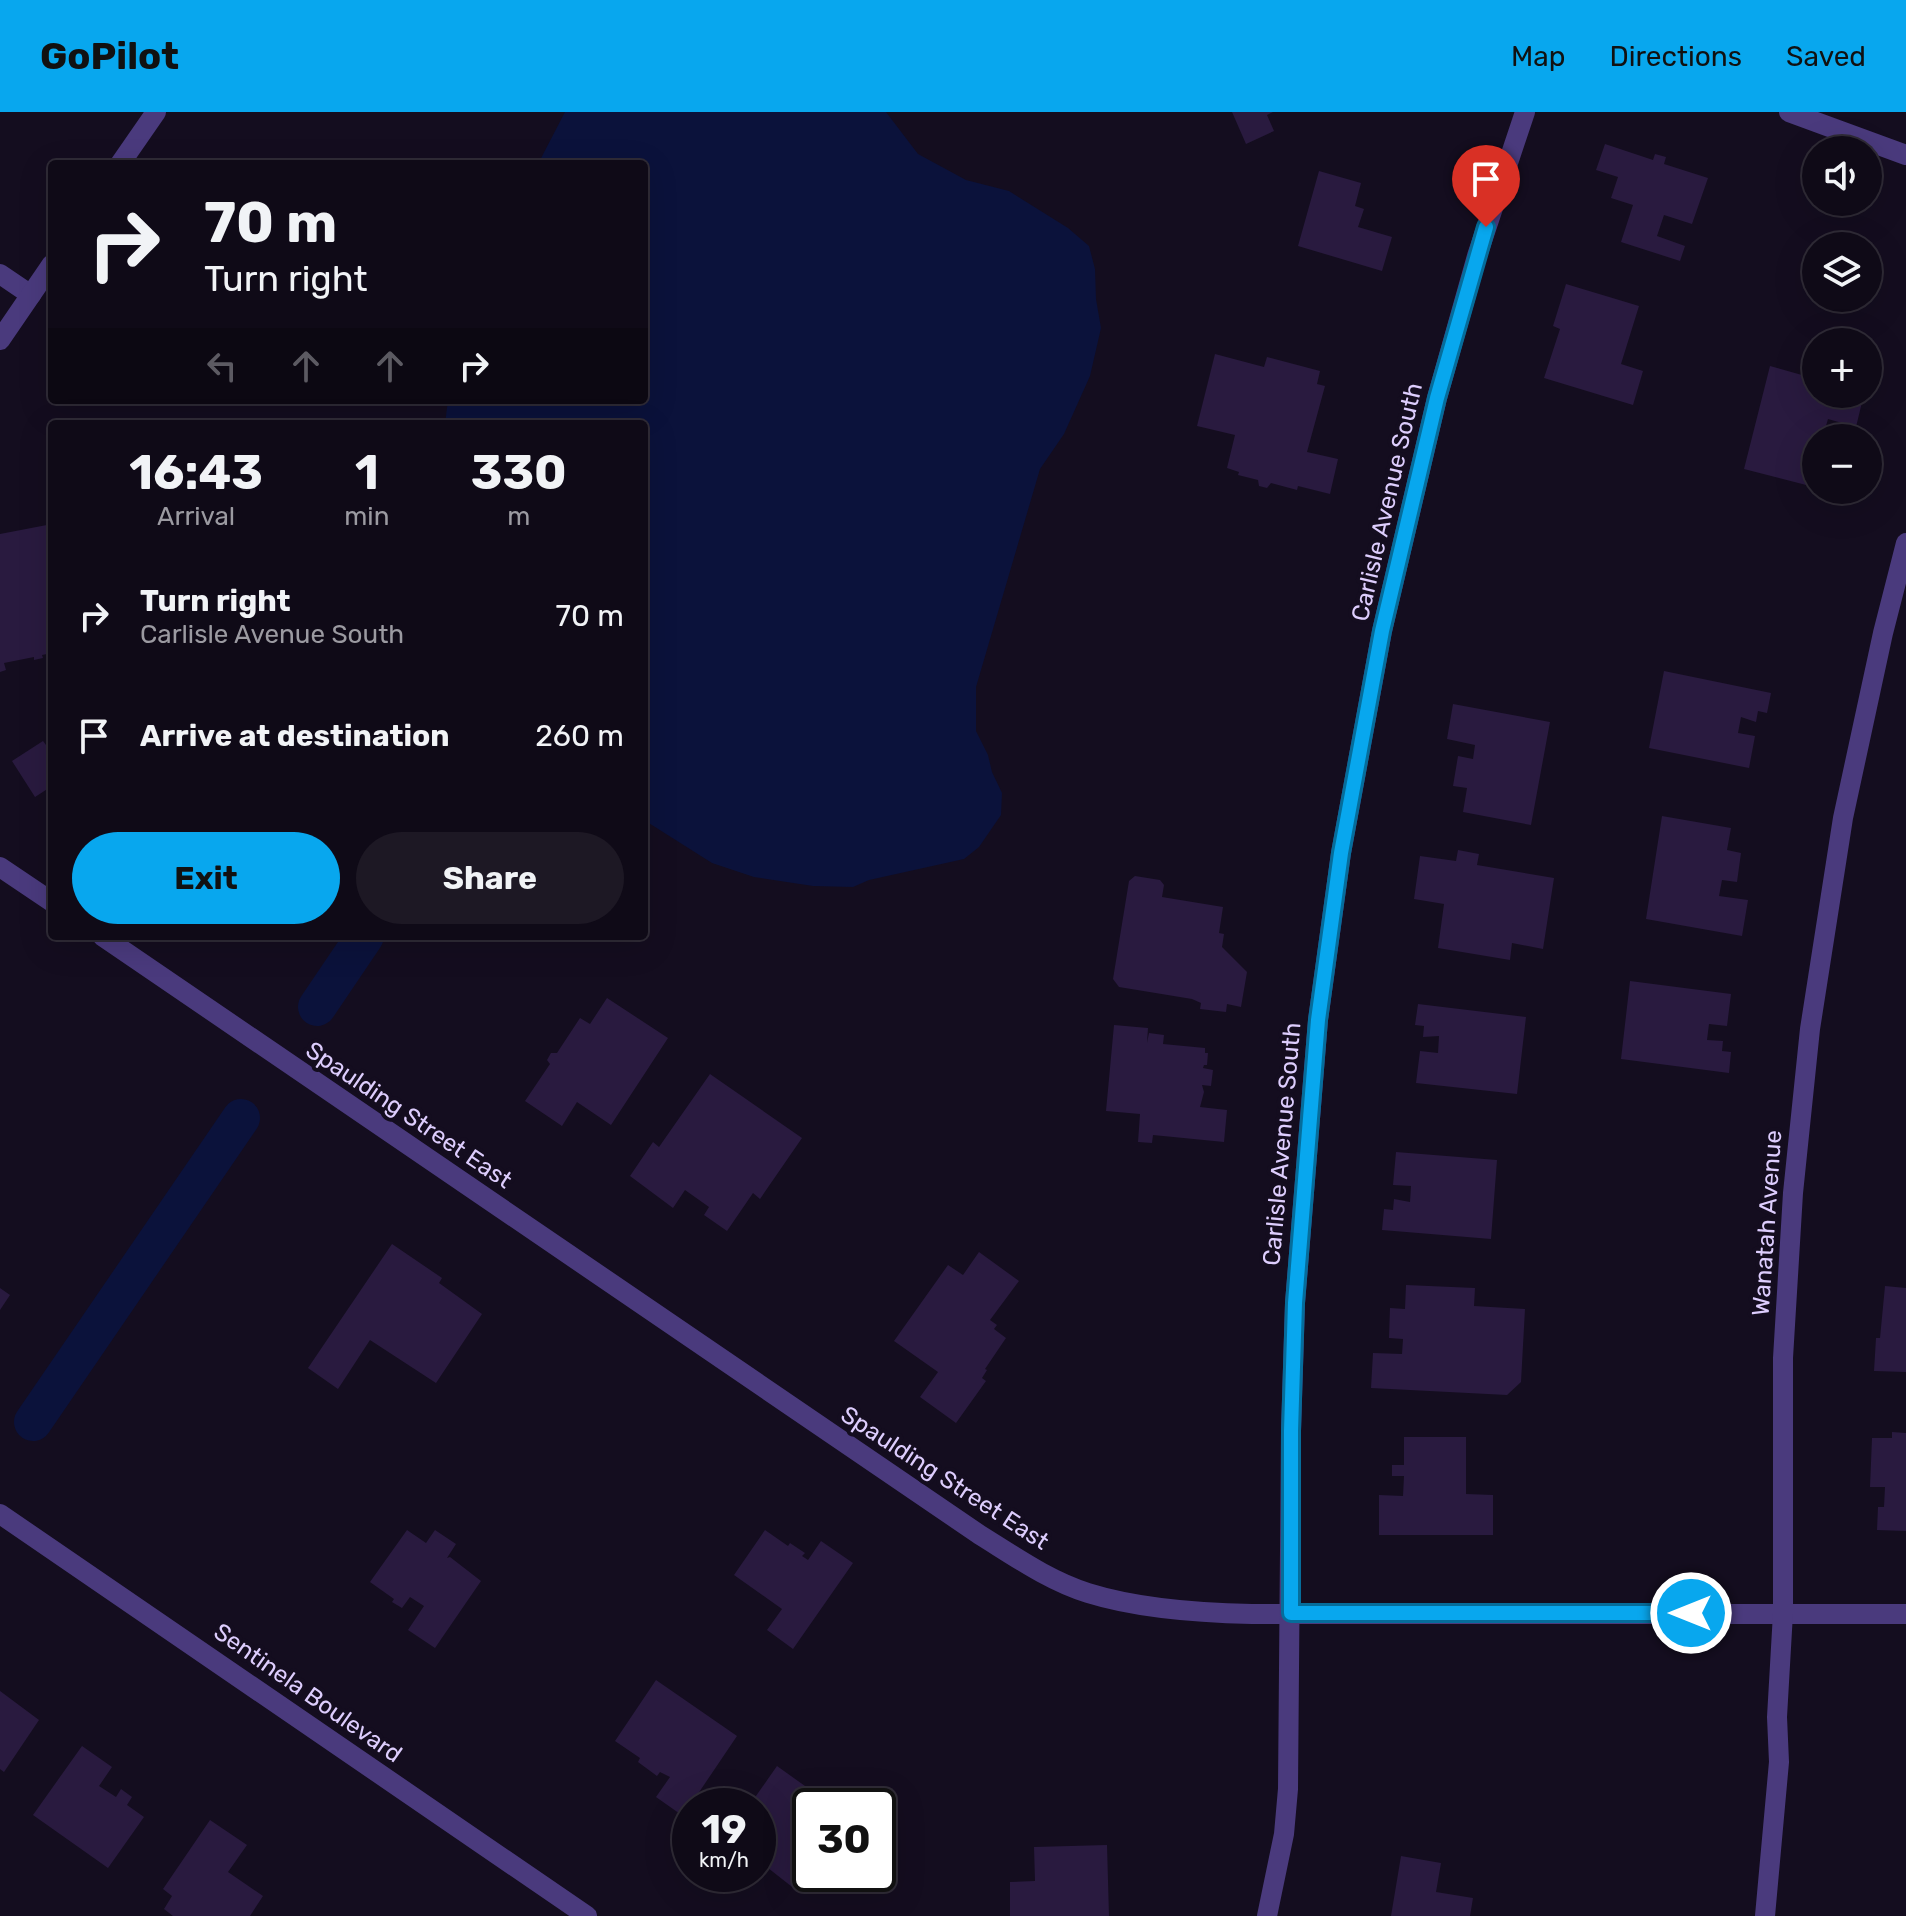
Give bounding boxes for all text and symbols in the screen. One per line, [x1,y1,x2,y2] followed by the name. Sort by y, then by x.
[40,33,179,79] text: GoPilot
[1511,40,1565,73] text: Map
[1609,40,1742,73] text: Directions
[1786,40,1866,73] text: Saved
[1802,136,1882,504] map controls
[1802,136,1882,216] button: sound
[1452,145,1520,227] pin
[1464,157,1508,201] icon: arrive
[204,190,337,256] text: 70 m
[72,192,176,296] icon: right
[1802,232,1882,312] button: layers
[204,257,368,300] text: Turn right
[1802,328,1882,408] button: +
[200,344,244,388] icon: left
[284,344,328,388] icon: ahead
[368,344,412,388] icon: ahead
[452,344,496,388] icon: right
[1346,380,1428,624] street label: Carlisle Avenue South
[1802,424,1882,504] button: −
[129,444,263,501] text: 16:43
[355,444,379,501] text: 1
[471,444,567,501] text: 330
[157,501,235,532] text: Arrival
[344,501,389,532] text: min
[507,501,530,532] text: m
[140,583,291,619] text: Turn right
[72,594,116,638] icon: right
[556,598,624,634] text: 70 m
[140,619,404,650] text: Carlisle Avenue South
[72,714,116,758] icon: arrive
[140,718,450,754] text: Arrive at destination
[535,718,624,754] text: 260 m
[72,832,340,924] button: Exit
[356,832,624,924] button: Share
[1257,1021,1307,1267] street label: Carlisle Avenue South
[301,1036,517,1194] street label: Spaulding Street East
[1747,1129,1787,1317] street label: Wanatah Avenue
[836,1400,1054,1556] street label: Spaulding Street East
[1649,1571,1733,1655] position arrow
[209,1618,407,1768] street label: Sentinela Boulevard
[792,1788,896,1892] speed limit sign: 30
[701,1806,747,1853] text: 19
[699,1848,749,1872] text: km/h

